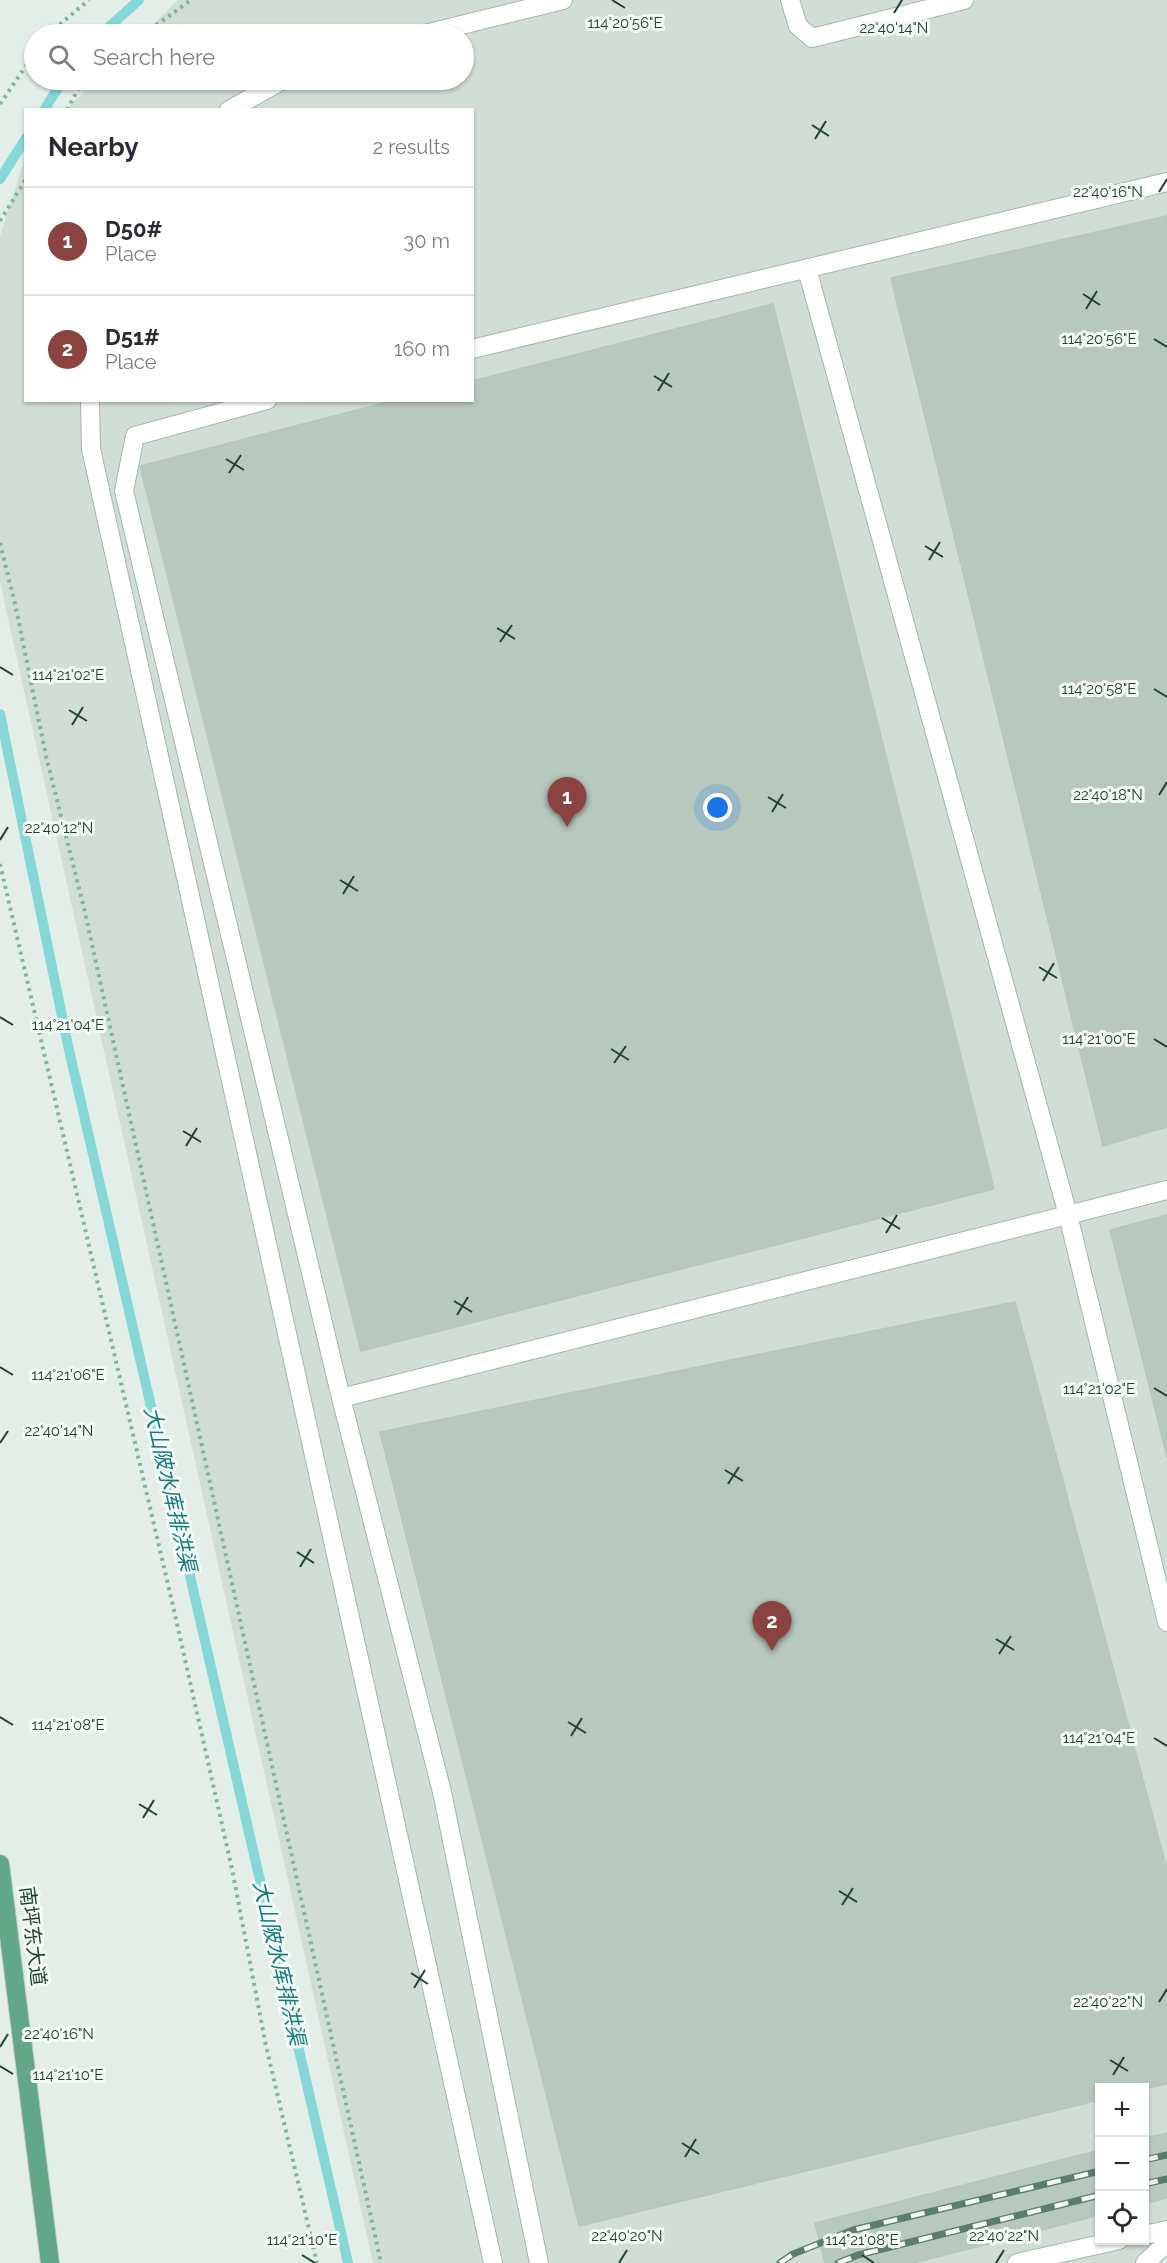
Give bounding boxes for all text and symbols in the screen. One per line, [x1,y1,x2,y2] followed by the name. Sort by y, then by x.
[587,14,663,32] text: 114°20'56"E
[860,19,928,37] text: 22°40'14"N
[24,24,474,90] search box
[45,41,78,74] icon: search
[93,44,215,70] text: Search here
[48,132,138,162] text: Nearby
[373,135,450,159] text: 2 results
[1073,183,1143,201] text: 22°40'16"N
[105,216,162,242] text: D50#
[63,229,72,253] text: 1
[404,229,450,253] text: 30 m
[105,242,156,266] text: Place
[105,324,160,350] text: D51#
[1061,330,1137,348] text: 114°20'56"E
[62,337,73,361] text: 2
[394,337,450,361] text: 160 m
[105,350,156,374] text: Place
[32,666,104,684] text: 114°21'02"E
[1061,680,1137,698] text: 114°20'58"E
[548,778,586,827] pin: 1
[1073,786,1143,804] text: 22°40'18"N
[703,793,732,822] your location
[25,819,93,837] text: 22°40'12"N
[32,1016,104,1034] text: 114°21'04"E
[1062,1030,1136,1048] text: 114°21'00"E
[31,1366,105,1384] text: 114°21'06"E
[1063,1380,1135,1398] text: 114°21'02"E
[139,1404,202,1576] water label: 大山陂水库排洪渠
[25,1422,93,1440] text: 22°40'14"N
[752,1602,792,1651] pin: 2
[31,1716,105,1734] text: 114°21'08"E
[1063,1729,1135,1747] text: 114°21'04"E
[248,1878,311,2050] water label: 大山陂水库排洪渠
[15,1885,51,1987] street label: 南坪东大道
[1073,1993,1143,2011] text: 22°40'22"N
[24,2025,94,2043] text: 22°40'16"N
[33,2066,103,2084] text: 114°21'10"E
[1095,2083,1149,2245] map controls
[1095,2083,1149,2137] button: +
[1095,2137,1149,2191] button: −
[1095,2191,1149,2245] button: locate
[591,2227,663,2245] text: 22°40'20"N
[969,2227,1039,2245] text: 22°40'22"N
[267,2231,337,2249] text: 114°21'10"E
[825,2231,899,2249] text: 114°21'08"E

